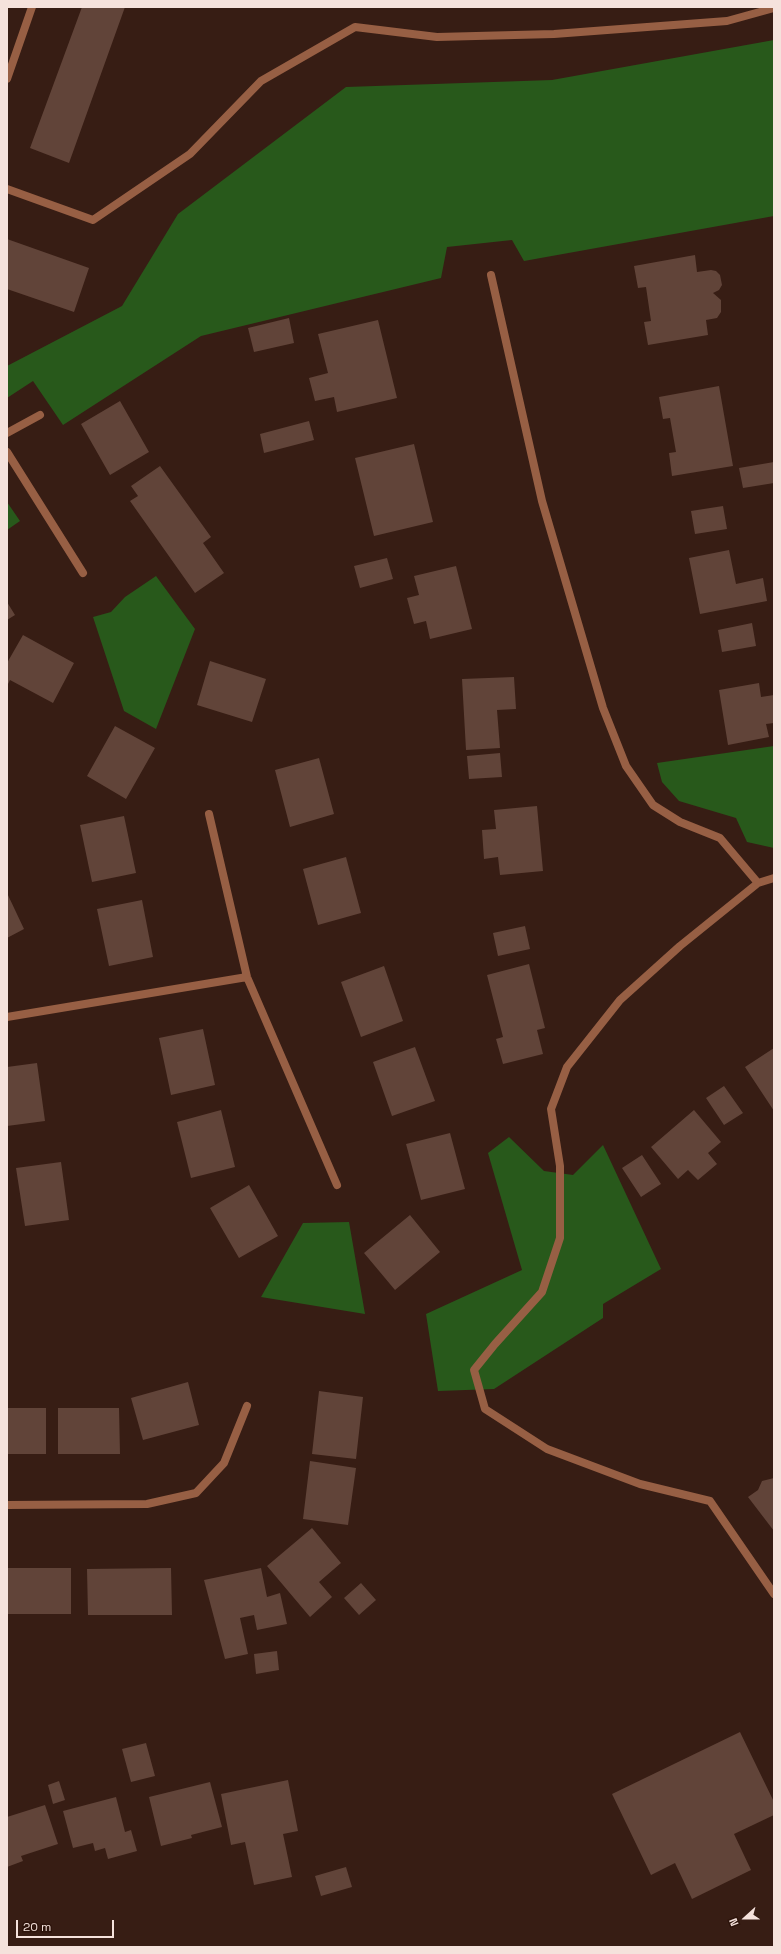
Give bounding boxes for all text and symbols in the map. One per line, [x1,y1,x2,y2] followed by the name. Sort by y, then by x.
[725,1898,765,1938] north arrow
[18,1912,116,1938] scale bar
[726,1916,742,1928] text: N
[23,1919,51,1935] text: 20 m

